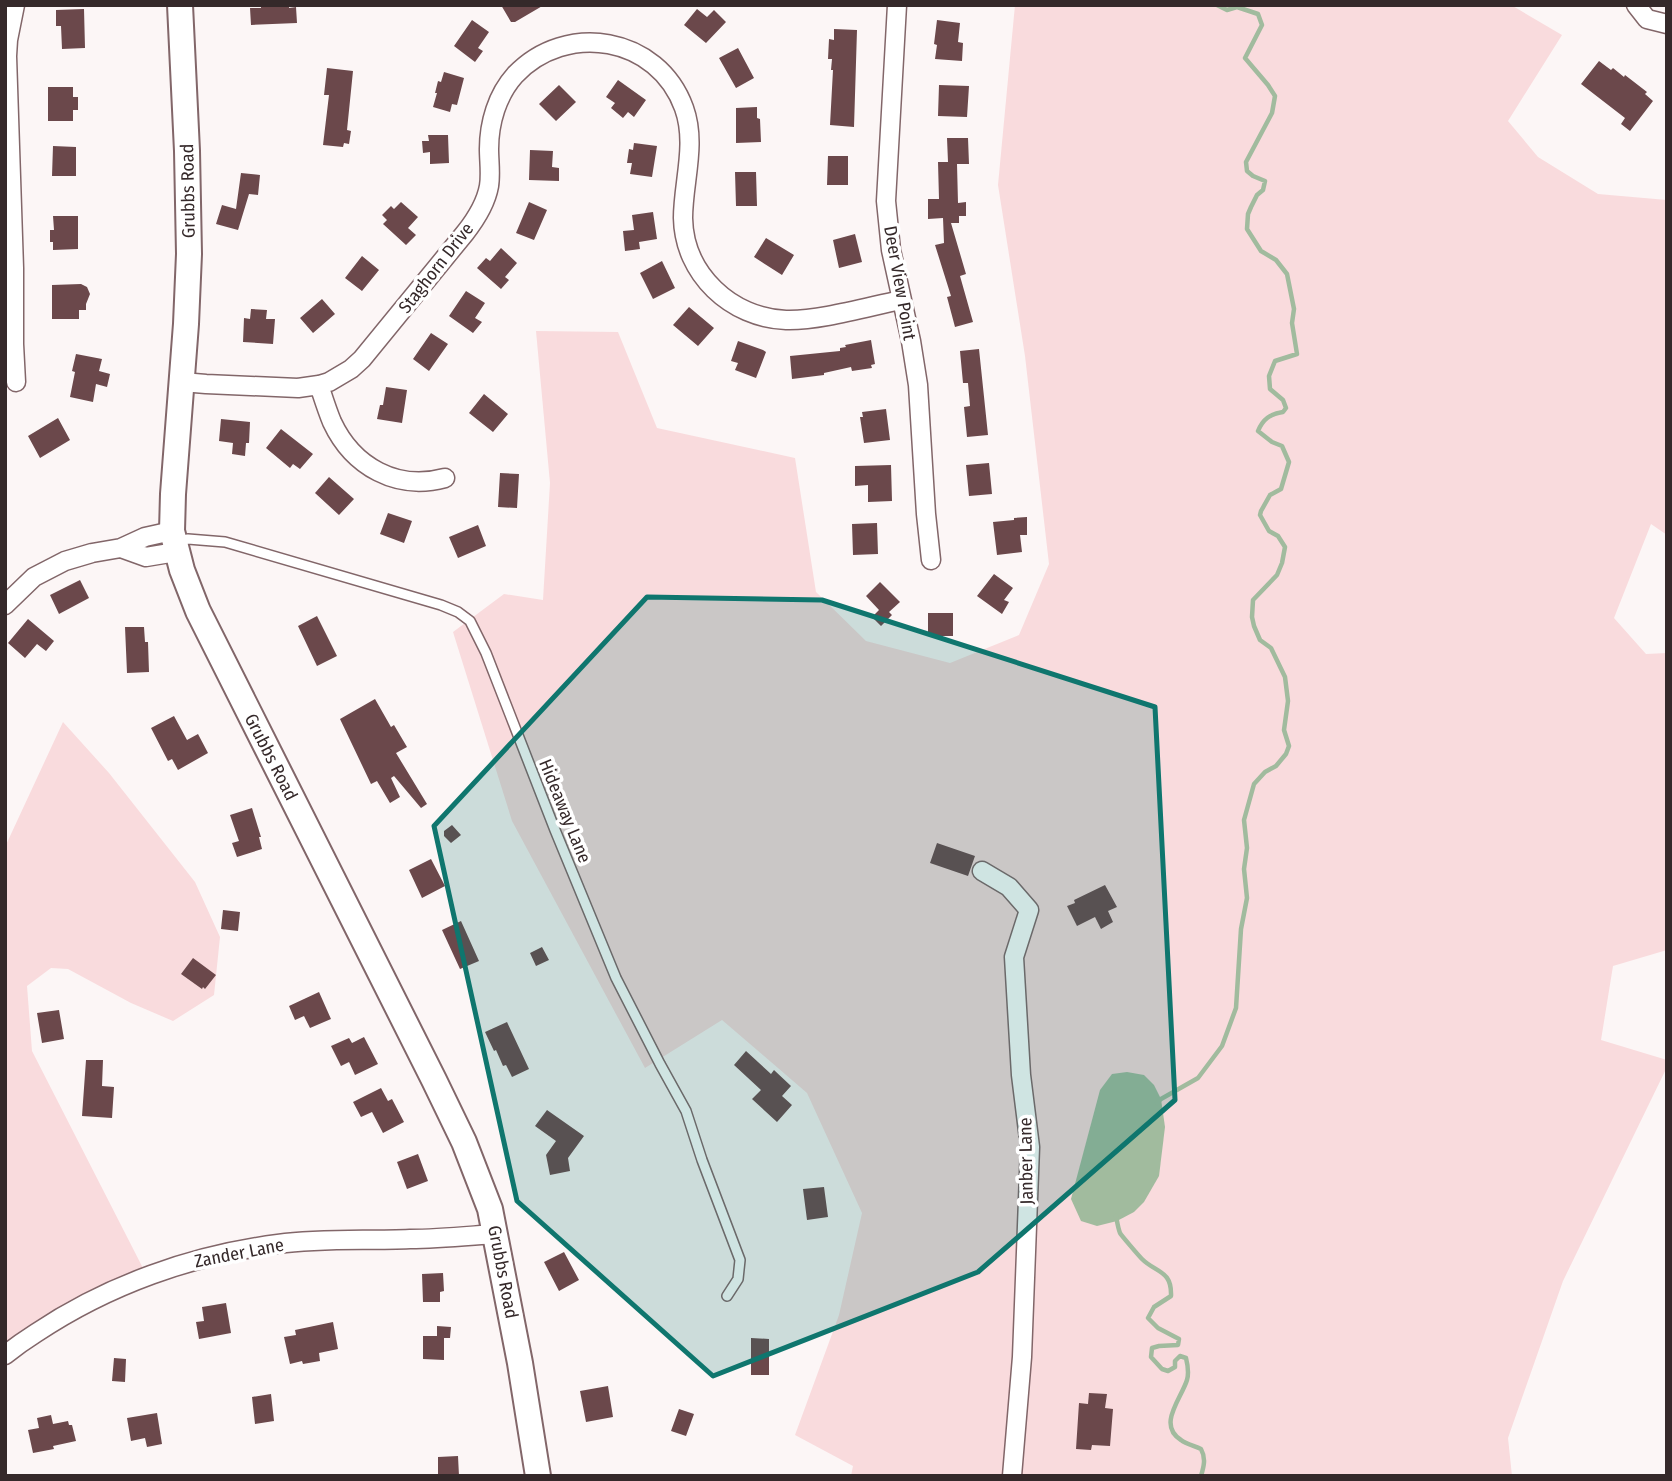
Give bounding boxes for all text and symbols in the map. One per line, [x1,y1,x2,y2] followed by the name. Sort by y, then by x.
[176,144,200,238] street label: Grubbs Road
[394,218,478,318] street label: Staghorn Drive
[879,224,921,342] street label: Deer View Point
[240,710,302,804] street label: Grubbs Road
[534,756,596,866] street label: Hideaway Lane
[1014,1117,1038,1205] street label: Janber Lane
[483,1224,523,1320] street label: Grubbs Road
[192,1234,286,1272] street label: Zander Lane

